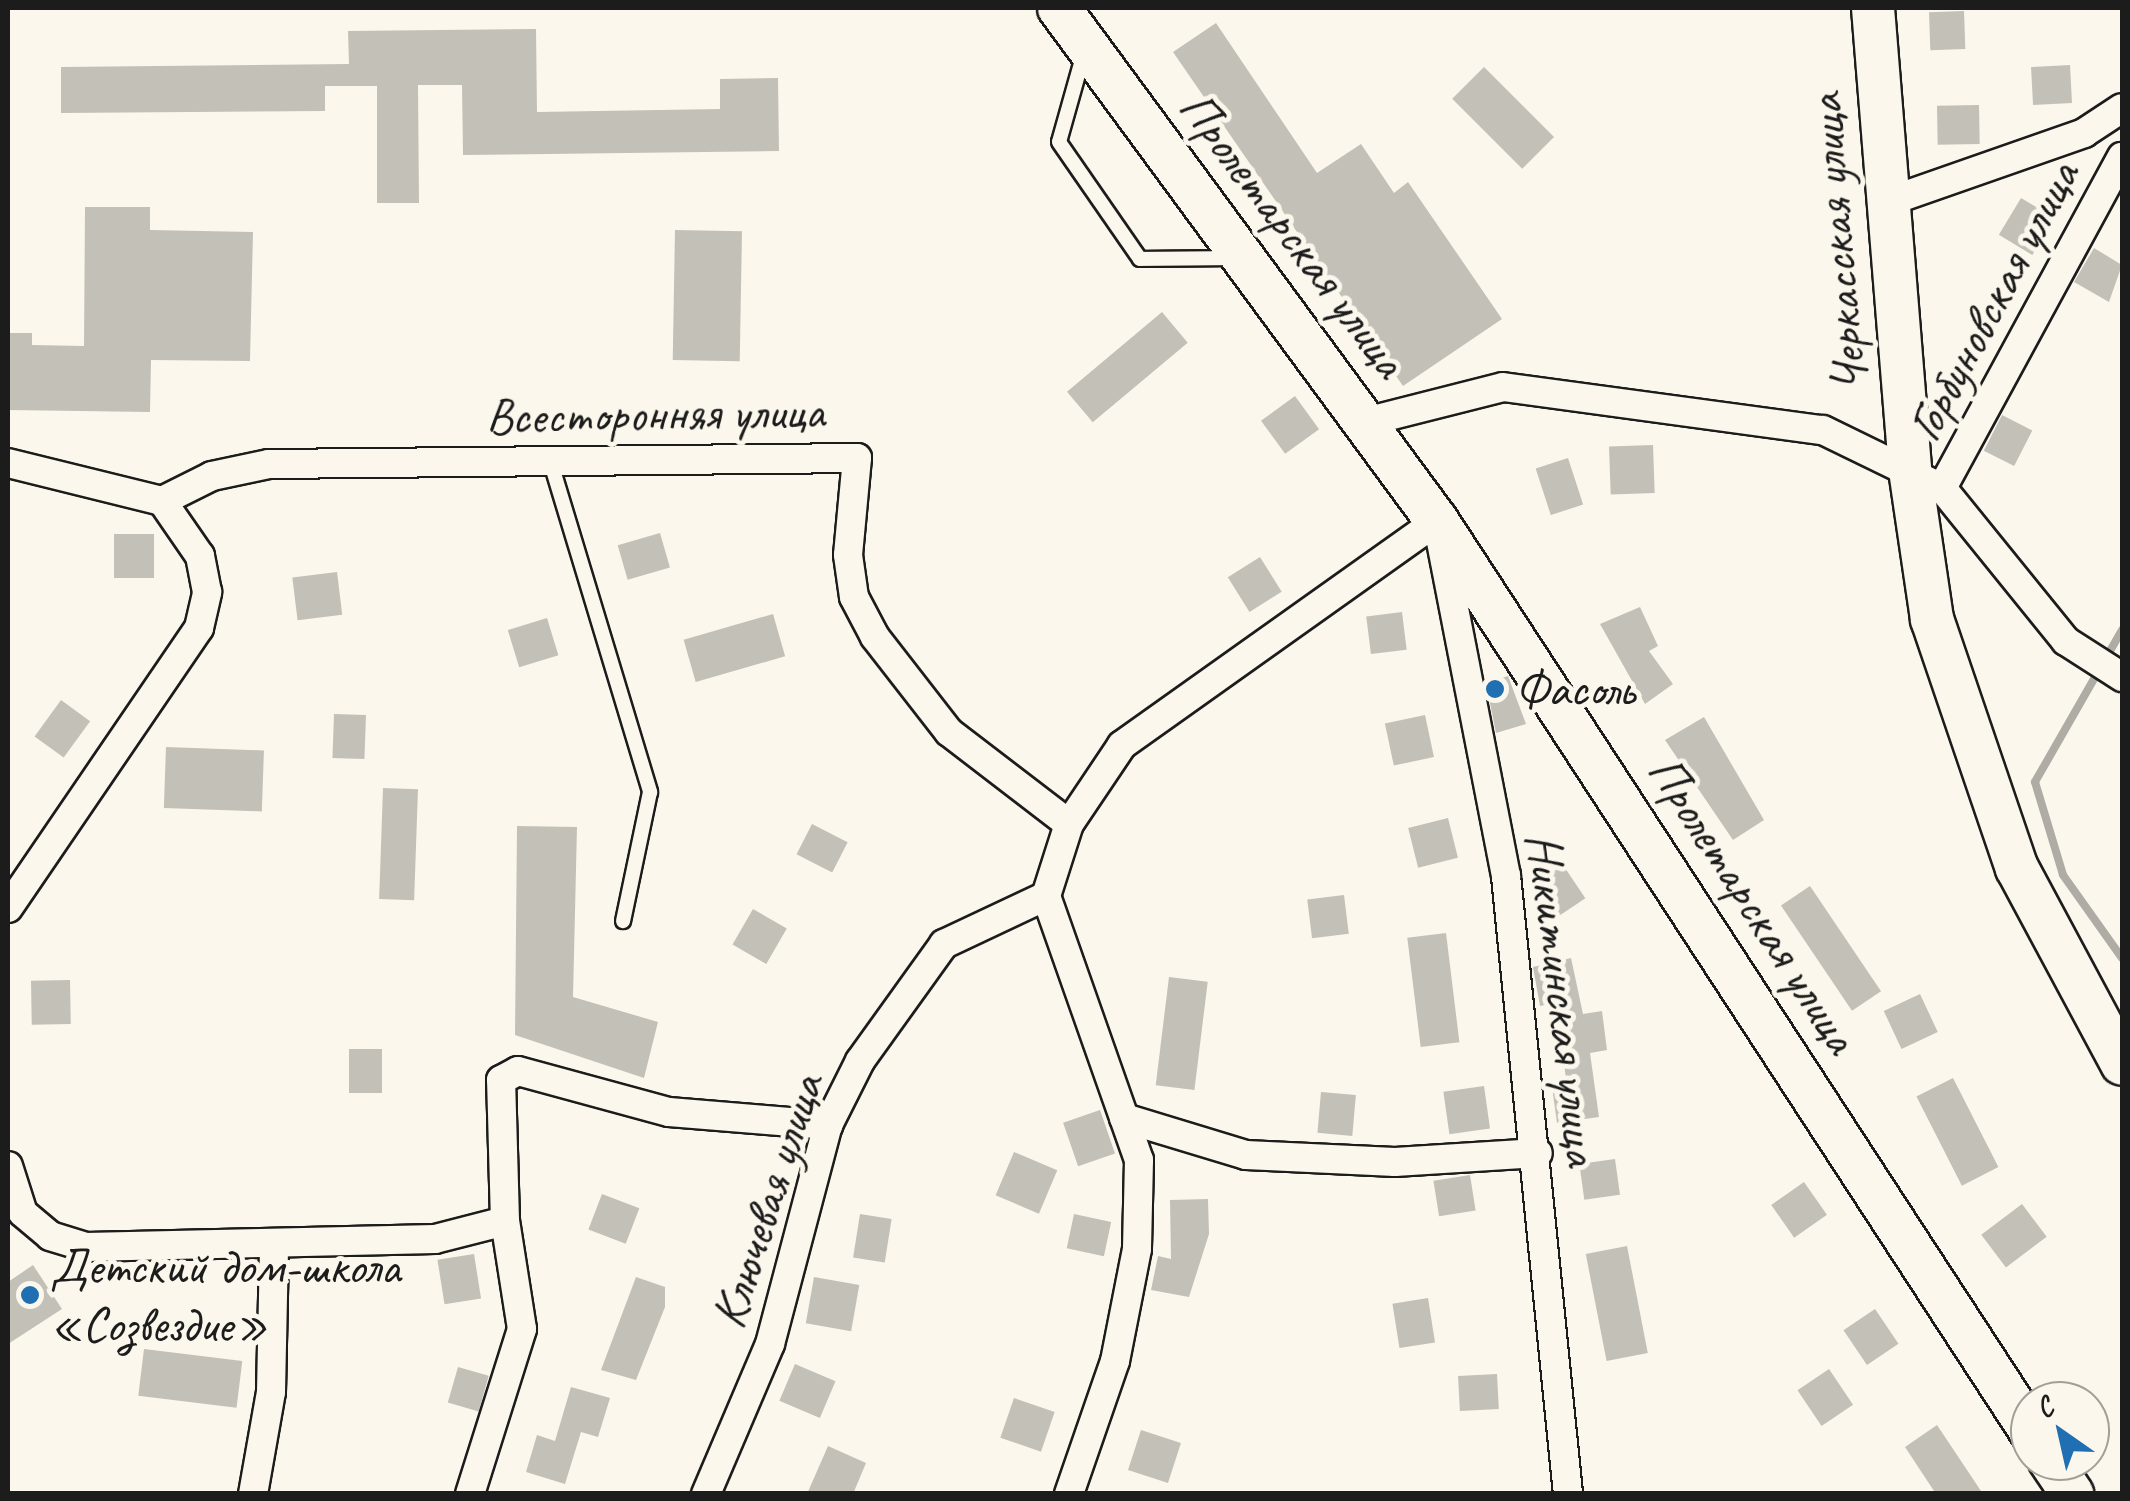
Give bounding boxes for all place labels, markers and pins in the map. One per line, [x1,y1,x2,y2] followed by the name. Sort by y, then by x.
[1515,659,1634,719] place label: Фасоль
[1484,678,1506,700] marker: Фасоль
[50,1236,400,1354] place label: Детский дом-школа «Созвездие»
[19,1284,41,1306] marker: Детский дом-школа «Созвездие»

